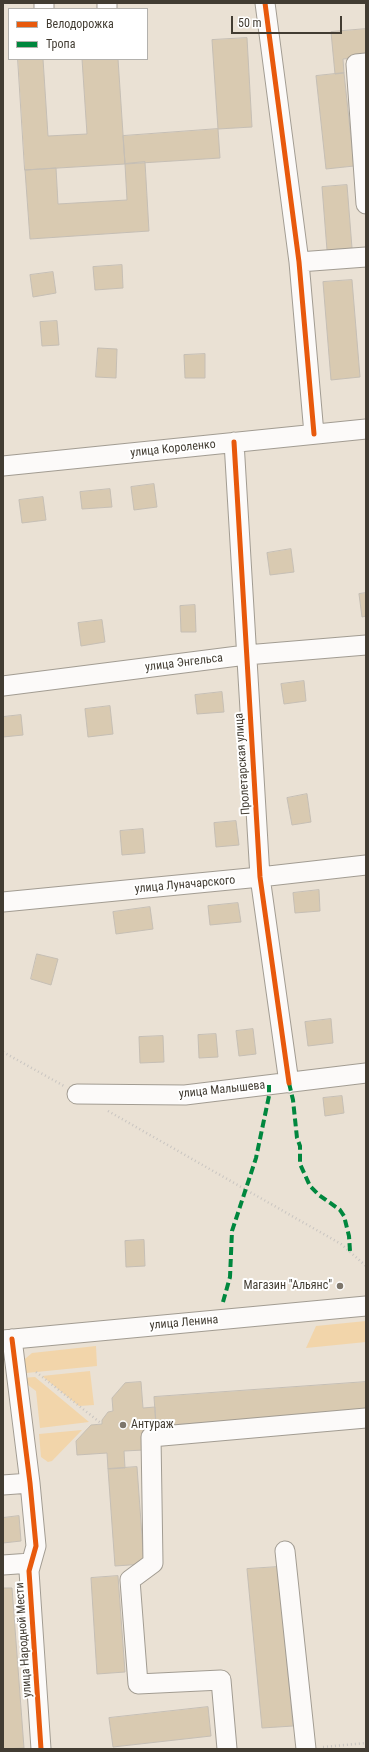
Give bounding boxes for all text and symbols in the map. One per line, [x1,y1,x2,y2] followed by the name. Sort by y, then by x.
[8,8,148,60] legend
[233,8,344,34] scale bar
[238,16,262,30] text: 50 m
[46,17,114,31] text: Велодорожка
[46,37,75,51] text: Тропа
[130,437,216,461] street label: улица Короленко
[144,651,224,675] street label: улица Энгельса
[232,712,254,816] street label: Пролетарская улица
[134,873,236,897] street label: улица Луначарского
[178,1078,266,1102] street label: улица Малышева
[243,1279,332,1293] place label: Магазин "Альянс"
[335,1281,345,1291] marker: Магазин "Альянс"
[149,1313,219,1333] street label: улица Ленина
[131,1418,174,1432] place label: Антураж
[118,1420,128,1430] marker: Антураж
[13,1582,35,1698] street label: улица Народной Мести

